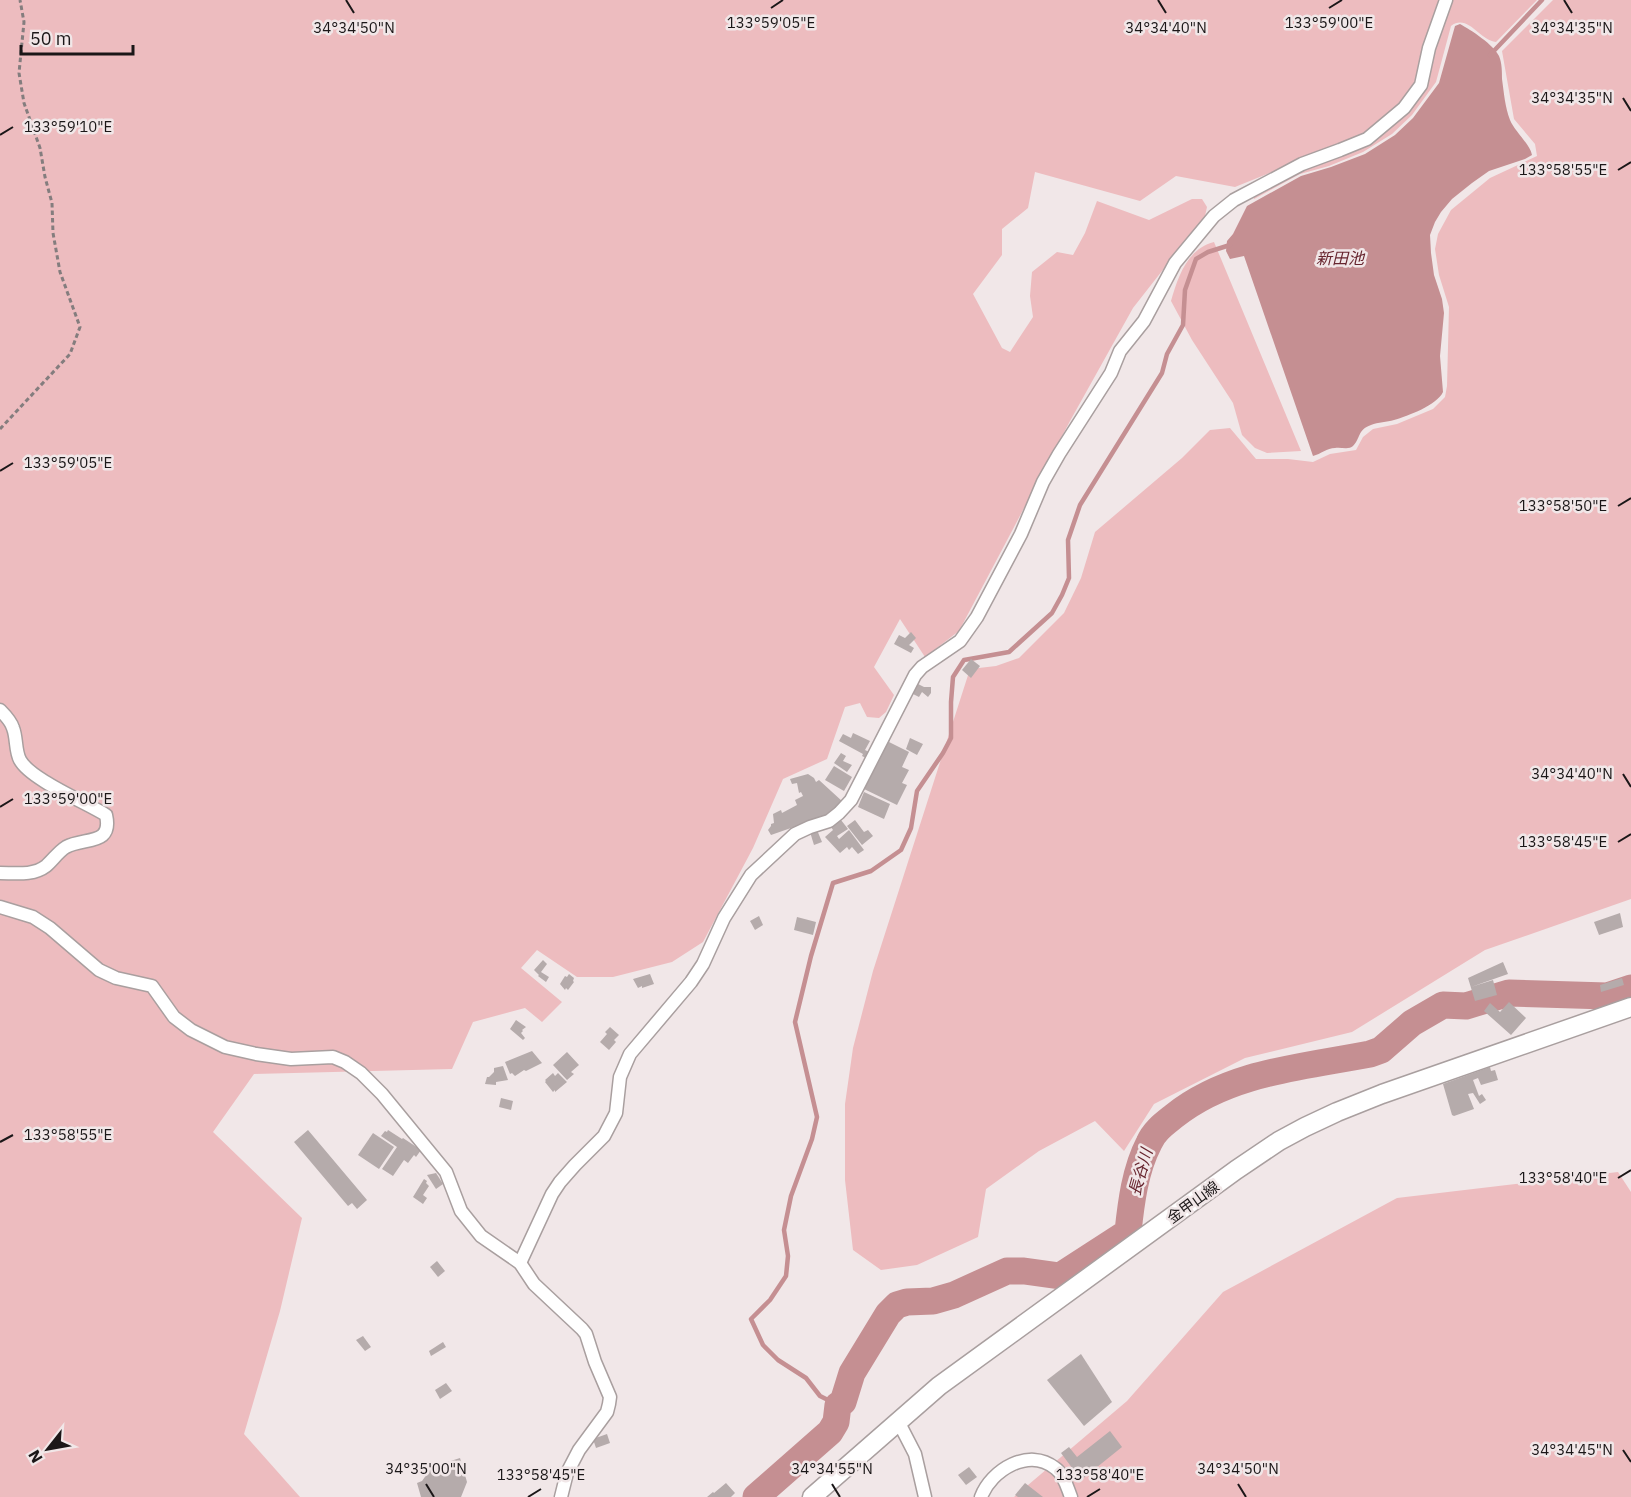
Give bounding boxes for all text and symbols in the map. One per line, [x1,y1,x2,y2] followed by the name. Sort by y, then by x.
[727,13,815,32] text: 133°59'05"E
[1285,13,1373,32] text: 133°59'00"E
[21,18,134,56] scale bar
[313,18,395,37] text: 34°34'50"N
[1125,18,1207,37] text: 34°34'40"N
[1531,18,1613,37] text: 34°34'35"N
[30,27,72,50] text: 50 m
[1531,88,1613,107] text: 34°34'35"N
[24,117,112,136] text: 133°59'10"E
[1519,160,1607,179] text: 133°58'55"E
[1316,248,1366,268] water label: 新田池
[24,453,112,472] text: 133°59'05"E
[1519,496,1607,515] text: 133°58'50"E
[1531,764,1613,783] text: 34°34'40"N
[24,789,112,808] text: 133°59'00"E
[1519,832,1607,851] text: 133°58'45"E
[24,1125,112,1144] text: 133°58'55"E
[1124,1144,1157,1198] water label: 長谷川
[1519,1168,1607,1187] text: 133°58'40"E
[1163,1177,1223,1227] street label: 金甲山線
[18,1419,78,1479] north arrow
[1531,1440,1613,1459] text: 34°34'45"N
[24,1447,47,1467] text: N
[385,1459,467,1478] text: 34°35'00"N
[791,1459,873,1478] text: 34°34'55"N
[1197,1459,1279,1478] text: 34°34'50"N
[497,1465,585,1484] text: 133°58'45"E
[1056,1465,1144,1484] text: 133°58'40"E

